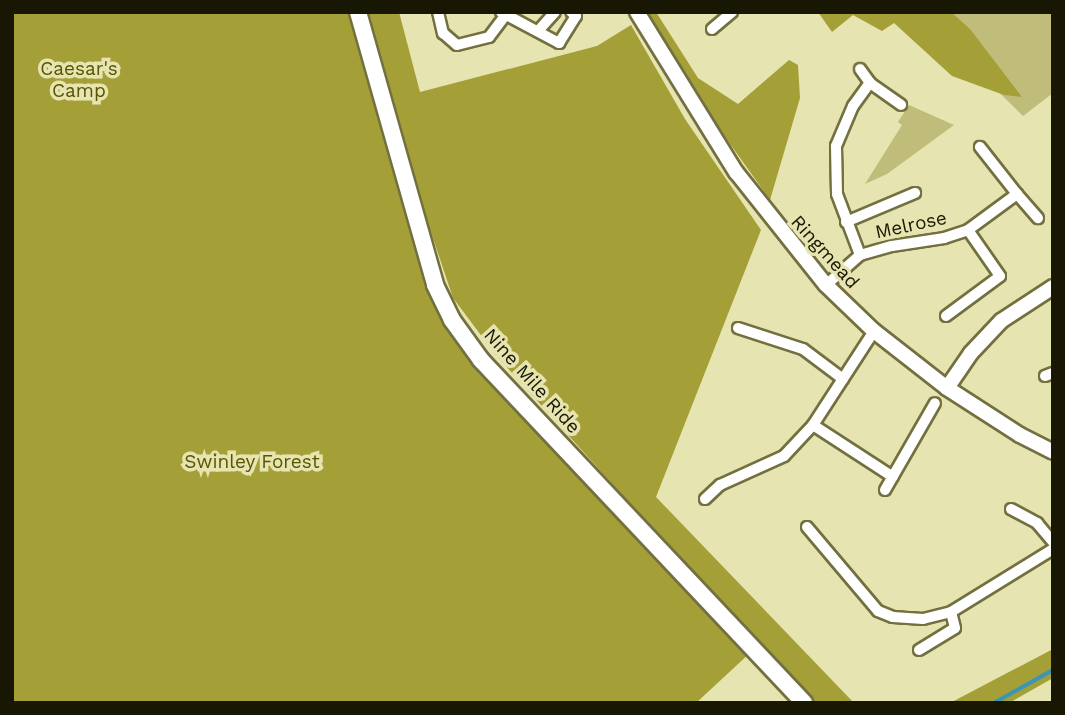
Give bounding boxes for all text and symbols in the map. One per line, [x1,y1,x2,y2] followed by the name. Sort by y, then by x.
[40,58,118,102] park label: Caesar's Camp
[873,206,949,244] street label: Melrose
[786,210,864,294] street label: Ringmead
[479,324,585,438] street label: Nine Mile Ride
[184,451,320,473] park label: Swinley Forest

